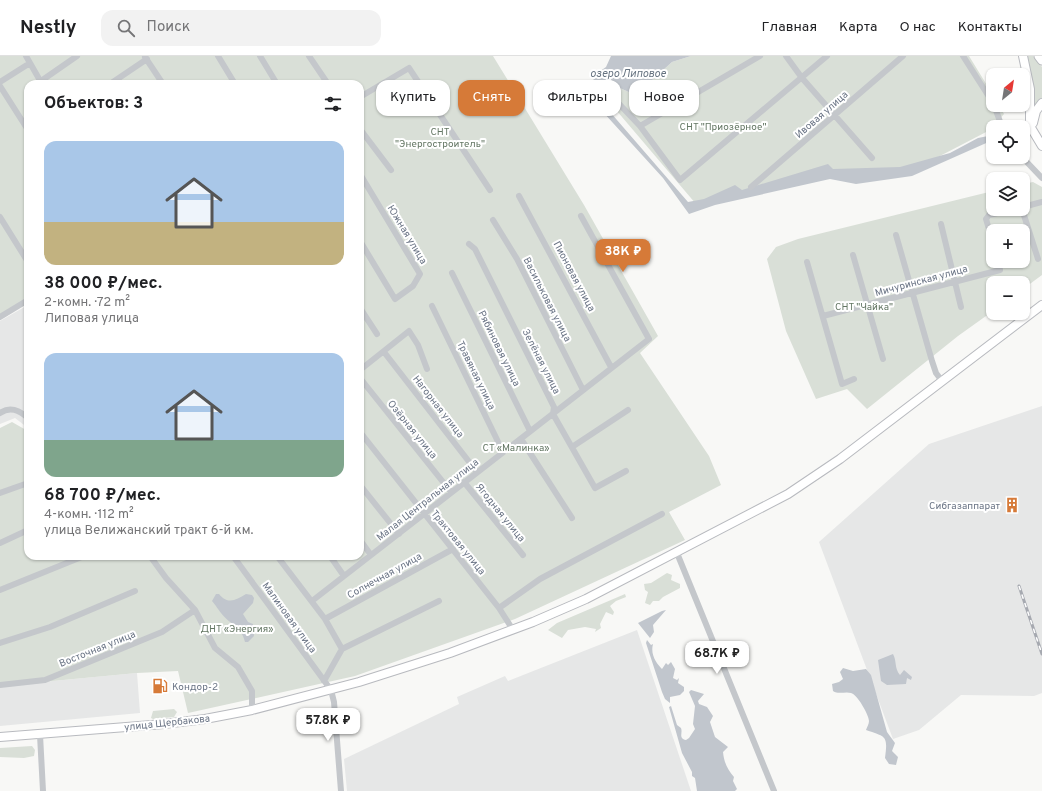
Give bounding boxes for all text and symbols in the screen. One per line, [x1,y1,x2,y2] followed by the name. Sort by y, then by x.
[101,10,381,46] search box
[20,16,77,40] text: Nestly
[115,17,137,39] icon: search
[147,18,190,37] text: Поиск
[762,19,817,36] text: Главная
[839,19,877,36] text: Карта
[899,19,936,36] text: О нас
[958,19,1022,36] text: Контакты
[590,67,666,81] water label: озеро Липовое
[986,68,1030,112] north arrow
[986,68,1030,320] map controls
[376,80,450,116] chip: Купить
[458,80,525,116] chip: Снять
[533,80,621,116] chip: Фильтры
[629,80,699,116] chip: Новое
[793,89,851,142] street label: Ивовая улица
[44,93,143,115] text: Объектов: 3
[322,93,344,115] icon: filters
[986,120,1030,164] button: locate
[680,121,766,134] park label: СНТ "Приозёрное"
[395,126,485,151] park label: СНТ "Энергостроитель"
[158,167,230,239] icon: home
[986,172,1030,216] button: layers
[384,203,430,267] street label: Южная улица
[986,224,1030,268] button: +
[550,239,598,314] street label: Пионовая улица
[595,239,651,273] pin: 38K ₽
[605,244,641,260] text: 38K ₽
[520,255,574,344] street label: Васильковая улица
[874,263,969,300] street label: Мичуринская улица
[44,273,162,295] text: 38 000 ₽/мес.
[986,276,1030,320] button: −
[44,295,130,311] text: 2-комн. · 72 m²
[835,301,893,314] park label: СНТ "Чайка"
[475,309,523,389] street label: Рябиновая улица
[44,311,139,327] text: Липовая улица
[519,327,563,396] street label: Зелёная улица
[453,339,498,412] street label: Травяная улица
[409,373,466,441] street label: Нагорная улица
[158,379,230,451] icon: home
[384,398,439,462] street label: Озёрная улица
[483,442,549,455] park label: CТ «Малинка»
[374,456,482,544] street label: Малая Центральная улица
[472,481,527,545] street label: Ягодная улица
[44,485,160,507] text: 68 700 ₽/мес.
[1003,496,1021,514] building icon: Сибгазаппарат
[929,500,1000,513] place label: Сибгазаппарат
[44,507,134,523] text: 4-комн. · 112 m²
[428,508,488,578] street label: Трактовая улица
[44,523,253,539] text: улица Велижанский тракт 6-й км.
[345,550,424,602] street label: Солнечная улица
[259,580,319,656] street label: Малиновая улица
[201,623,273,636] park label: ДНТ «Энергия»
[57,628,138,671] street label: Восточная улица
[680,641,754,675] pin: 68.7K ₽
[694,646,740,662] text: 68.7K ₽
[151,677,169,695] fuel station icon: Кондор-2
[172,681,218,694] place label: Кондор-2
[291,708,365,742] pin: 57.8K ₽
[124,713,211,734] street label: улица Щербакова
[305,713,351,729] text: 57.8K ₽

